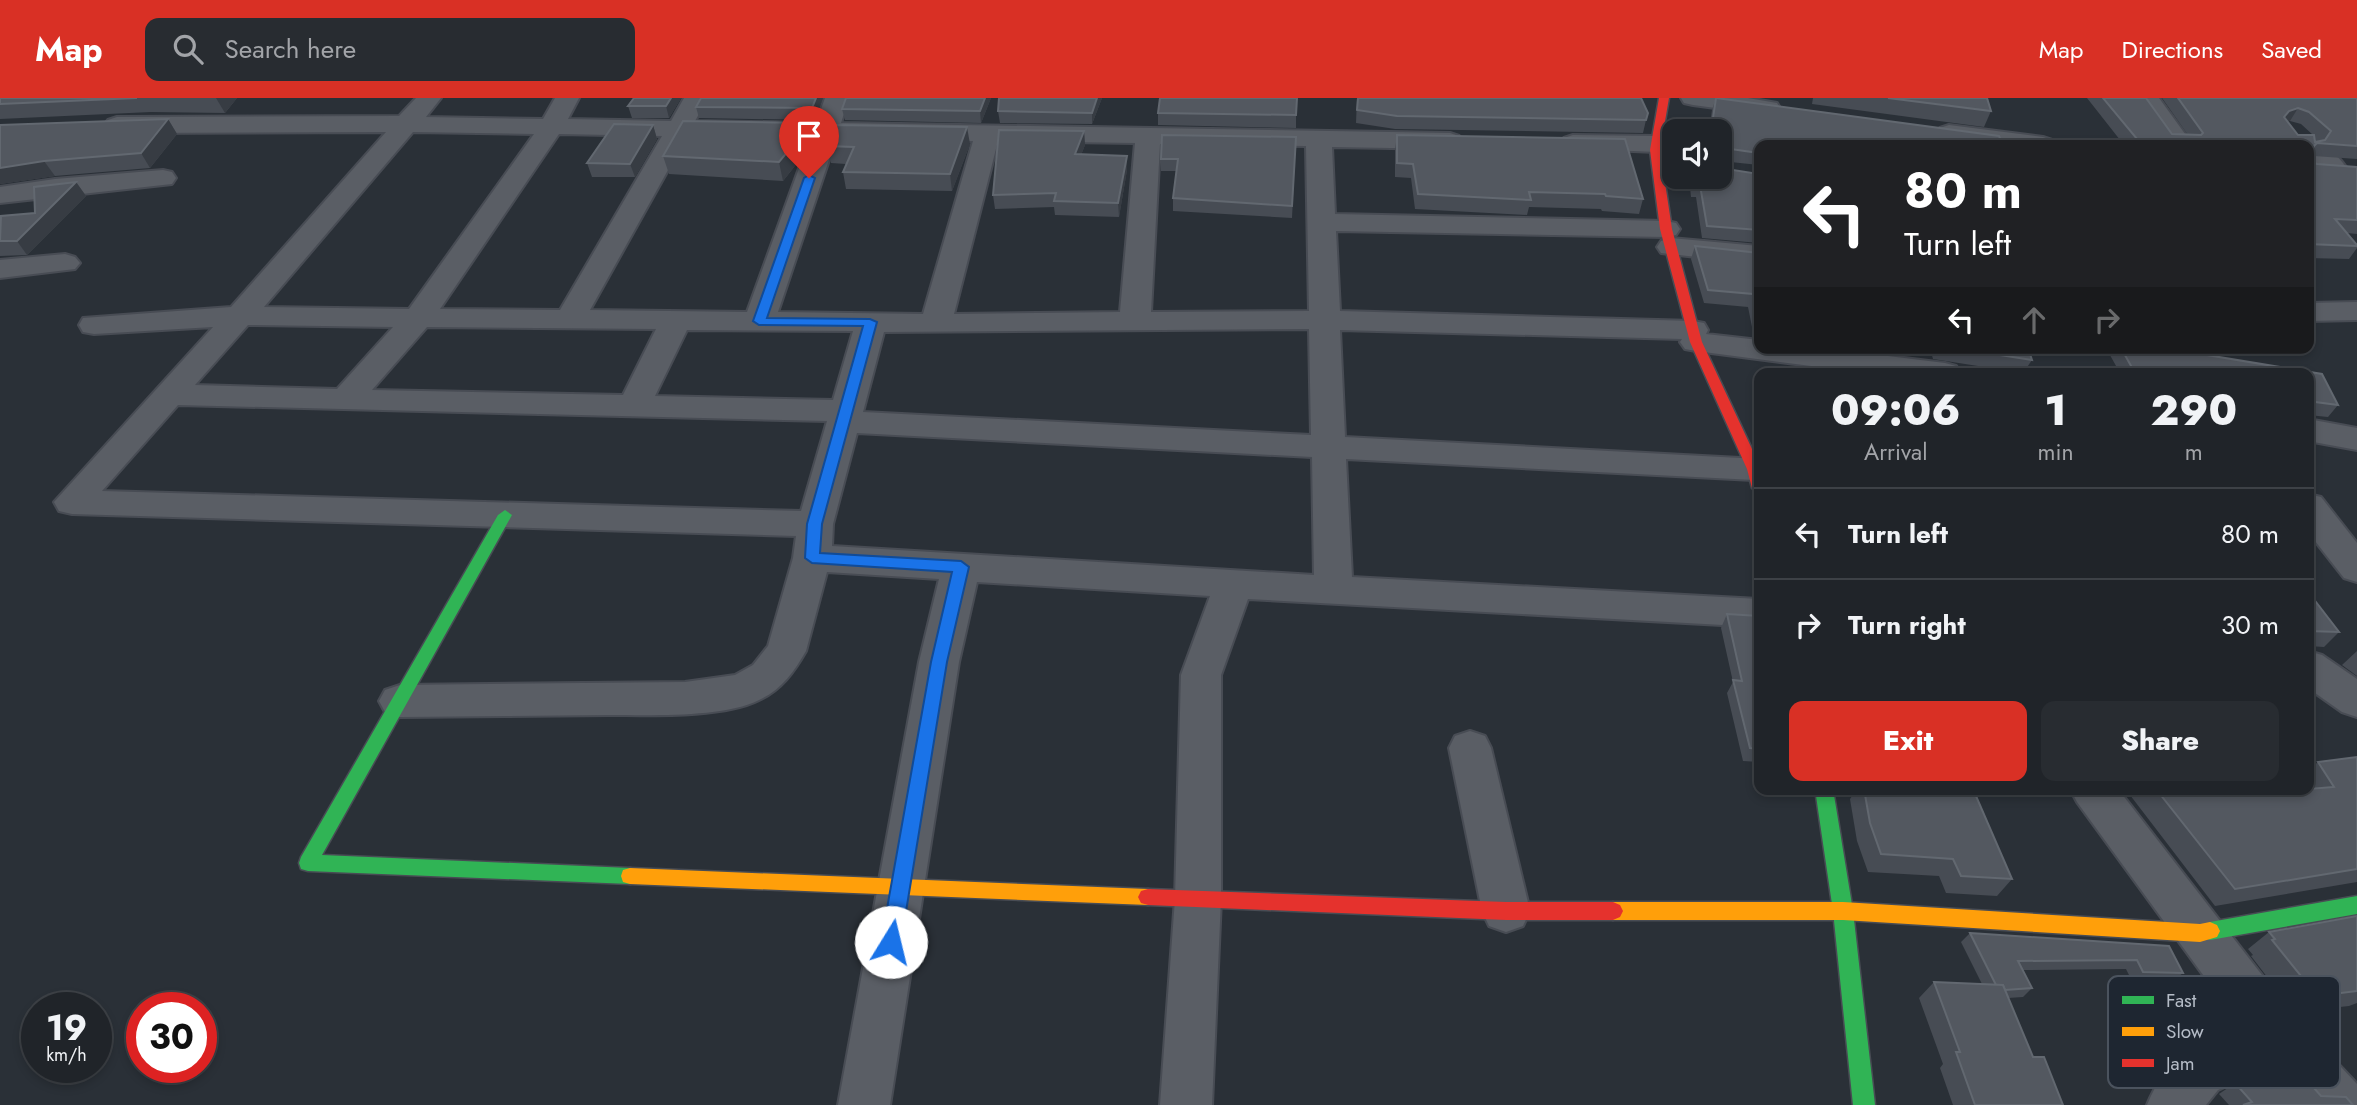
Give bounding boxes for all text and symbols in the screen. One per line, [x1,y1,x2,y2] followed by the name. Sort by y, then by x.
[145,18,635,81] search box
[35,26,103,73] text: Map
[169,30,207,68] icon: search
[225,30,356,68] text: Search here
[2039,32,2084,67] text: Map
[2122,32,2223,67] text: Directions
[2261,32,2322,67] text: Saved
[779,106,839,178] pin
[790,117,828,155] icon: arrive
[1662,119,1732,189] map controls
[1662,119,1732,189] button: sound
[1904,156,2022,226] text: 80 m
[1789,168,1880,259] icon: left
[1904,221,2011,267] text: Turn left
[1942,301,1980,339] icon: left
[2015,301,2053,339] icon: ahead
[2088,301,2126,339] icon: right
[1831,380,1961,441] text: 09:06
[2044,380,2067,441] text: 1
[2150,380,2237,441] text: 290
[1864,435,1927,469] text: Arrival
[2038,435,2074,469] text: min
[2185,435,2203,469] text: m
[1789,515,1827,553] icon: left
[1848,515,1948,553] text: Turn left
[2221,515,2279,553] text: 80 m
[1789,606,1827,644] icon: right
[1848,606,1966,644] text: Turn right
[2221,606,2279,644] text: 30 m
[1789,701,2027,781] button: Exit
[2041,701,2279,781] button: Share
[854,905,928,979] position arrow
[2108,976,2340,1088] legend
[2166,987,2197,1014] text: Fast
[126,992,217,1083] speed limit sign: 30
[46,1003,87,1053] text: 19
[2166,1018,2204,1045] text: Slow
[46,1042,87,1068] text: km/h
[2163,1050,2195,1077] text: Jam

